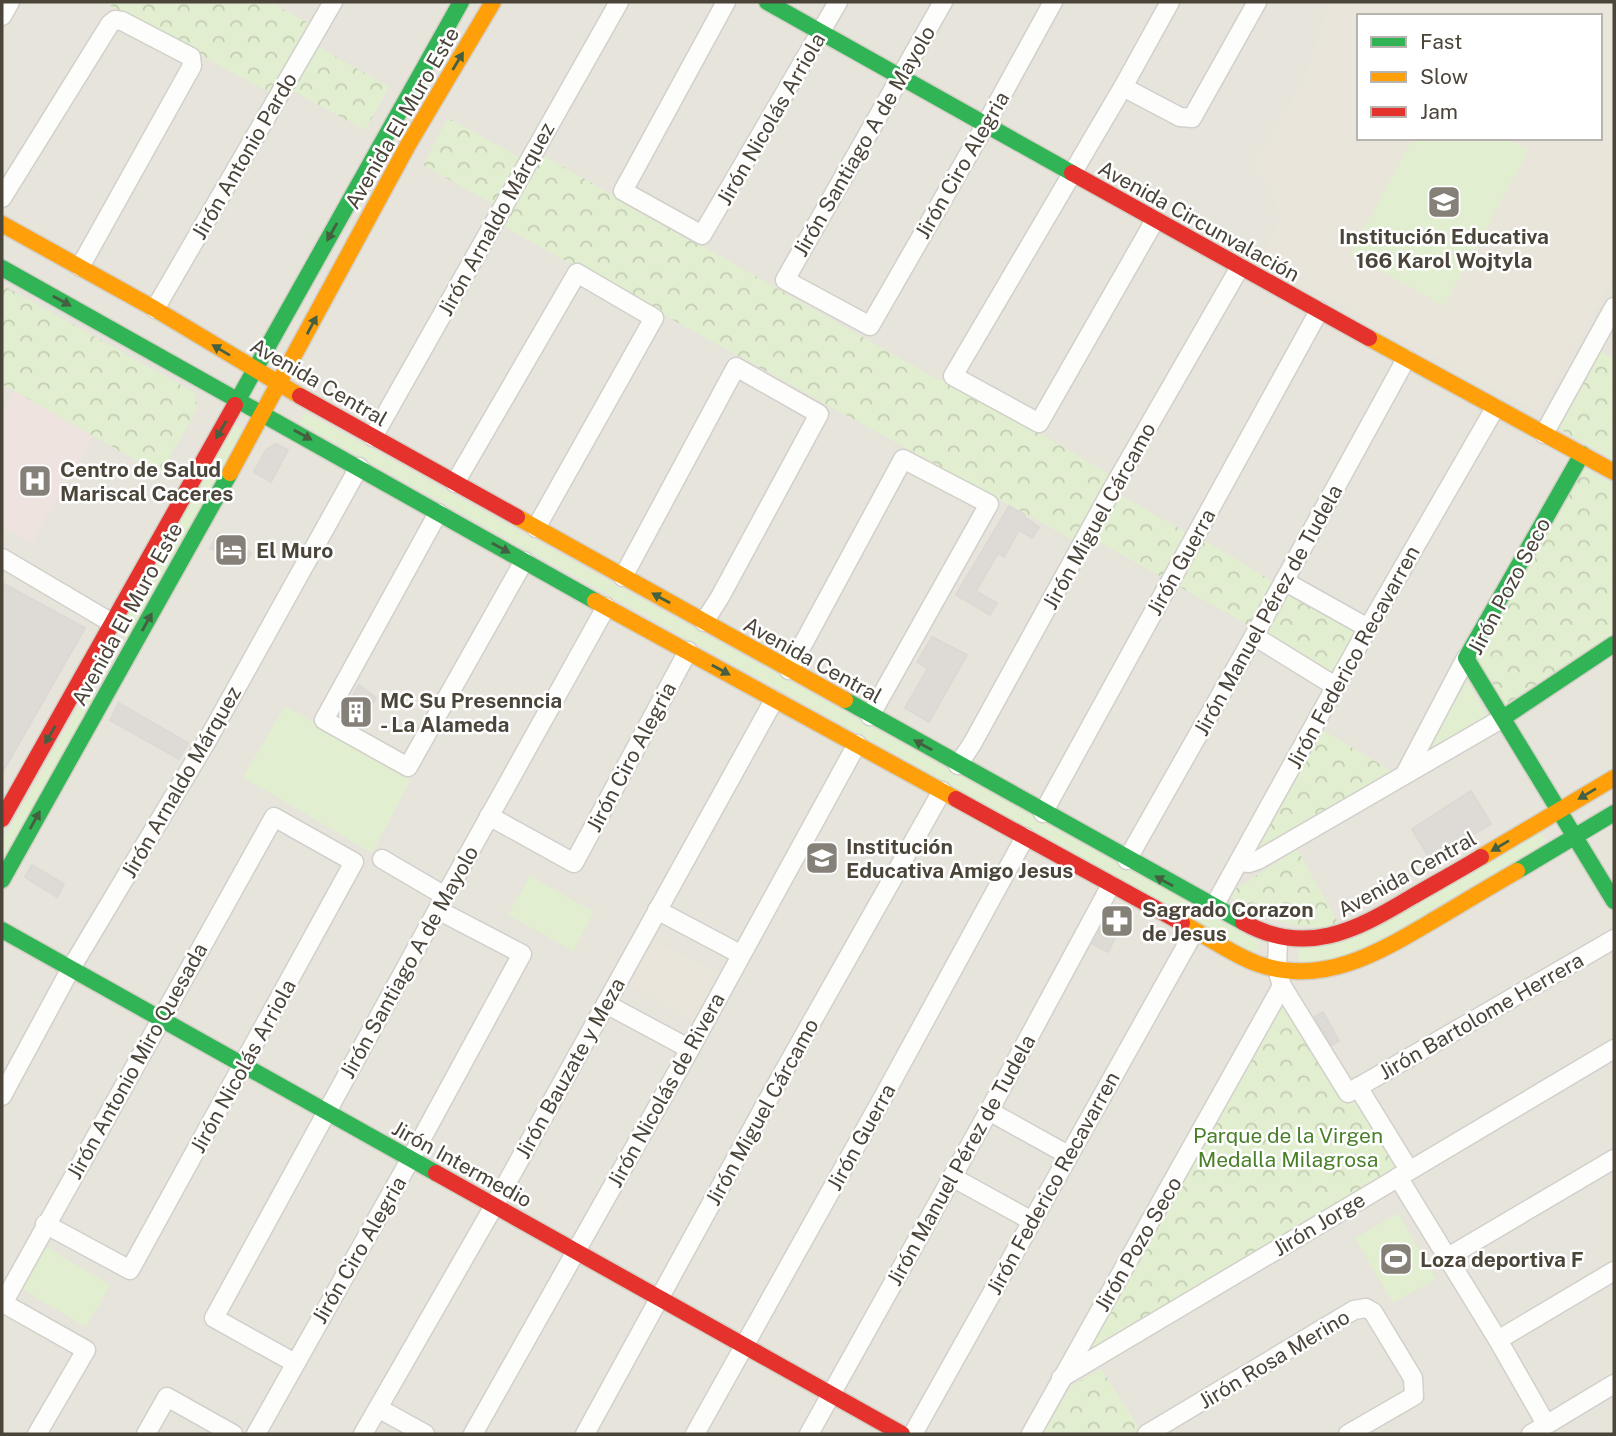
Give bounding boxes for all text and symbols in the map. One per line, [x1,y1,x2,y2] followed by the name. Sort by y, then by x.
[1357,14,1602,140] legend
[788,21,940,261] street label: Jirón Santiago A de Mayolo
[340,23,464,213] street label: Avenida El Muro Este
[712,28,830,210] street label: Jirón Nicolás Arriola
[1420,29,1462,54] text: Fast
[451,52,464,71] one-way arrow
[1420,64,1468,89] text: Slow
[186,68,302,244] street label: Jirón Antonio Pardo
[910,87,1014,243] street label: Jirón Ciro Alegria
[1420,99,1458,124] text: Jam
[432,118,560,320] street label: Jirón Arnaldo Márquez
[1094,155,1304,287] street label: Avenida Circunvalación
[1425,183,1463,221] school or university icon: Institución Educativa 166 Karol Wojtyla
[326,222,338,242] one-way arrow
[1339,224,1549,273] place label: Institución Educativa 166 Karol Wojtyla
[52,295,72,307] one-way arrow
[306,315,318,334] one-way arrow
[246,333,392,431] street label: Avenida Central
[212,344,231,356] one-way arrow
[1037,418,1161,614] street label: Jirón Miguel Cárcamo
[215,420,227,439] one-way arrow
[294,429,313,441] one-way arrow
[60,457,233,506] place label: Centro de Salud Mariscal Caceres
[16,462,54,500] hospital icon: Centro de Salud Mariscal Caceres
[1188,480,1348,740] street label: Jirón Manuel Pérez de Tudela
[1142,504,1220,620] street label: Jirón Guerra
[1462,513,1556,659] street label: Jirón Pozo Seco
[66,518,188,710] street label: Avenida El Muro Este
[212,531,250,569] hotel icon: El Muro
[256,538,333,563] place label: El Muro
[1281,541,1425,773] street label: Jirón Federico Recavarren
[491,542,511,554] one-way arrow
[651,592,670,604] one-way arrow
[141,612,153,632] one-way arrow
[739,612,887,708] street label: Avenida Central
[712,664,731,676] one-way arrow
[581,678,681,836] street label: Jirón Ciro Alegria
[116,682,246,882] street label: Jirón Arnaldo Márquez
[380,688,562,737] place label: MC Su Presenncia - La Alameda
[337,693,375,731] building icon: MC Su Presenncia - La Alameda
[44,725,56,744] one-way arrow
[913,739,933,751] one-way arrow
[1577,788,1596,801] one-way arrow
[29,811,41,830] one-way arrow
[1333,826,1481,922] street label: Avenida Central
[846,834,1073,883] place label: Institución Educativa Amigo Jesus
[803,839,841,877] school or university icon: Institución Educativa Amigo Jesus
[1491,839,1510,852] one-way arrow
[335,841,483,1083] street label: Jirón Santiago A de Mayolo
[1155,875,1174,887] one-way arrow
[1142,897,1314,946] place label: Sagrado Corazon de Jesus
[1098,902,1136,940] pharmacy icon: Sagrado Corazon de Jesus
[62,939,212,1183] street label: Jirón Antonio Miro Quesada
[1374,947,1588,1085] street label: Jirón Bartolome Herrera
[510,973,630,1163] street label: Jirón Bauzate y Meza
[185,975,301,1157] street label: Jirón Nicolás Arriola
[602,988,730,1192] street label: Jirón Nicolás de Rivera
[700,1014,824,1210] street label: Jirón Miguel Cárcamo
[881,1030,1041,1290] street label: Jirón Manuel Pérez de Tudela
[981,1067,1125,1299] street label: Jirón Federico Recavarren
[822,1079,900,1195] street label: Jirón Guerra
[388,1115,536,1213] street label: Jirón Intermedio
[1193,1123,1383,1172] park label: Parque de la Virgen Medalla Milagrosa
[307,1172,411,1328] street label: Jirón Ciro Alegria
[1089,1172,1187,1316] street label: Jirón Pozo Seco
[1268,1187,1370,1261] street label: Jirón Jorge
[1377,1240,1415,1278] sports icon: Loza deportiva F
[1420,1247,1584,1272] place label: Loza deportiva F
[1194,1304,1354,1414] street label: Jirón Rosa Merino

